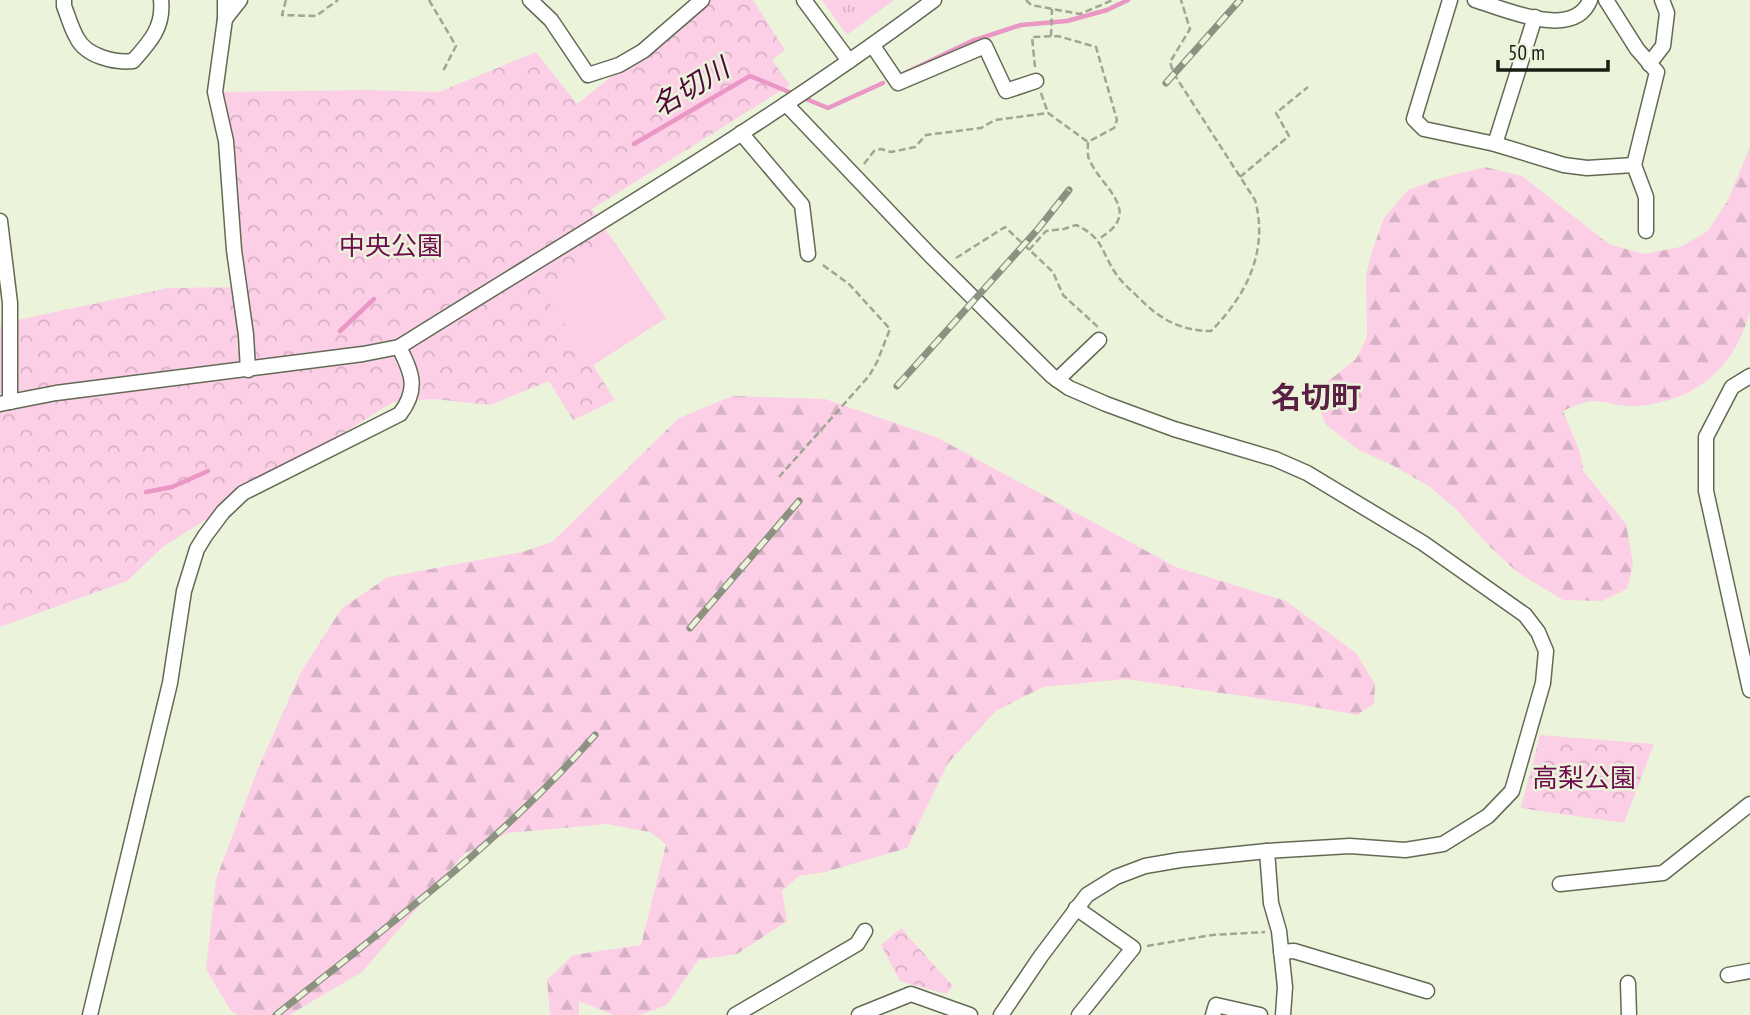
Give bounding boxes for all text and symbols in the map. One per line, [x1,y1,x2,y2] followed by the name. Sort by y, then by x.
[1498,28,1608,72] scale bar
[1508,39,1545,66] text: 50 m
[644,48,738,124] water label: 名切川
[339,229,443,262] park label: 中央公園
[1271,377,1361,416] district label: 名切町
[1532,761,1636,794] park label: 高梨公園

